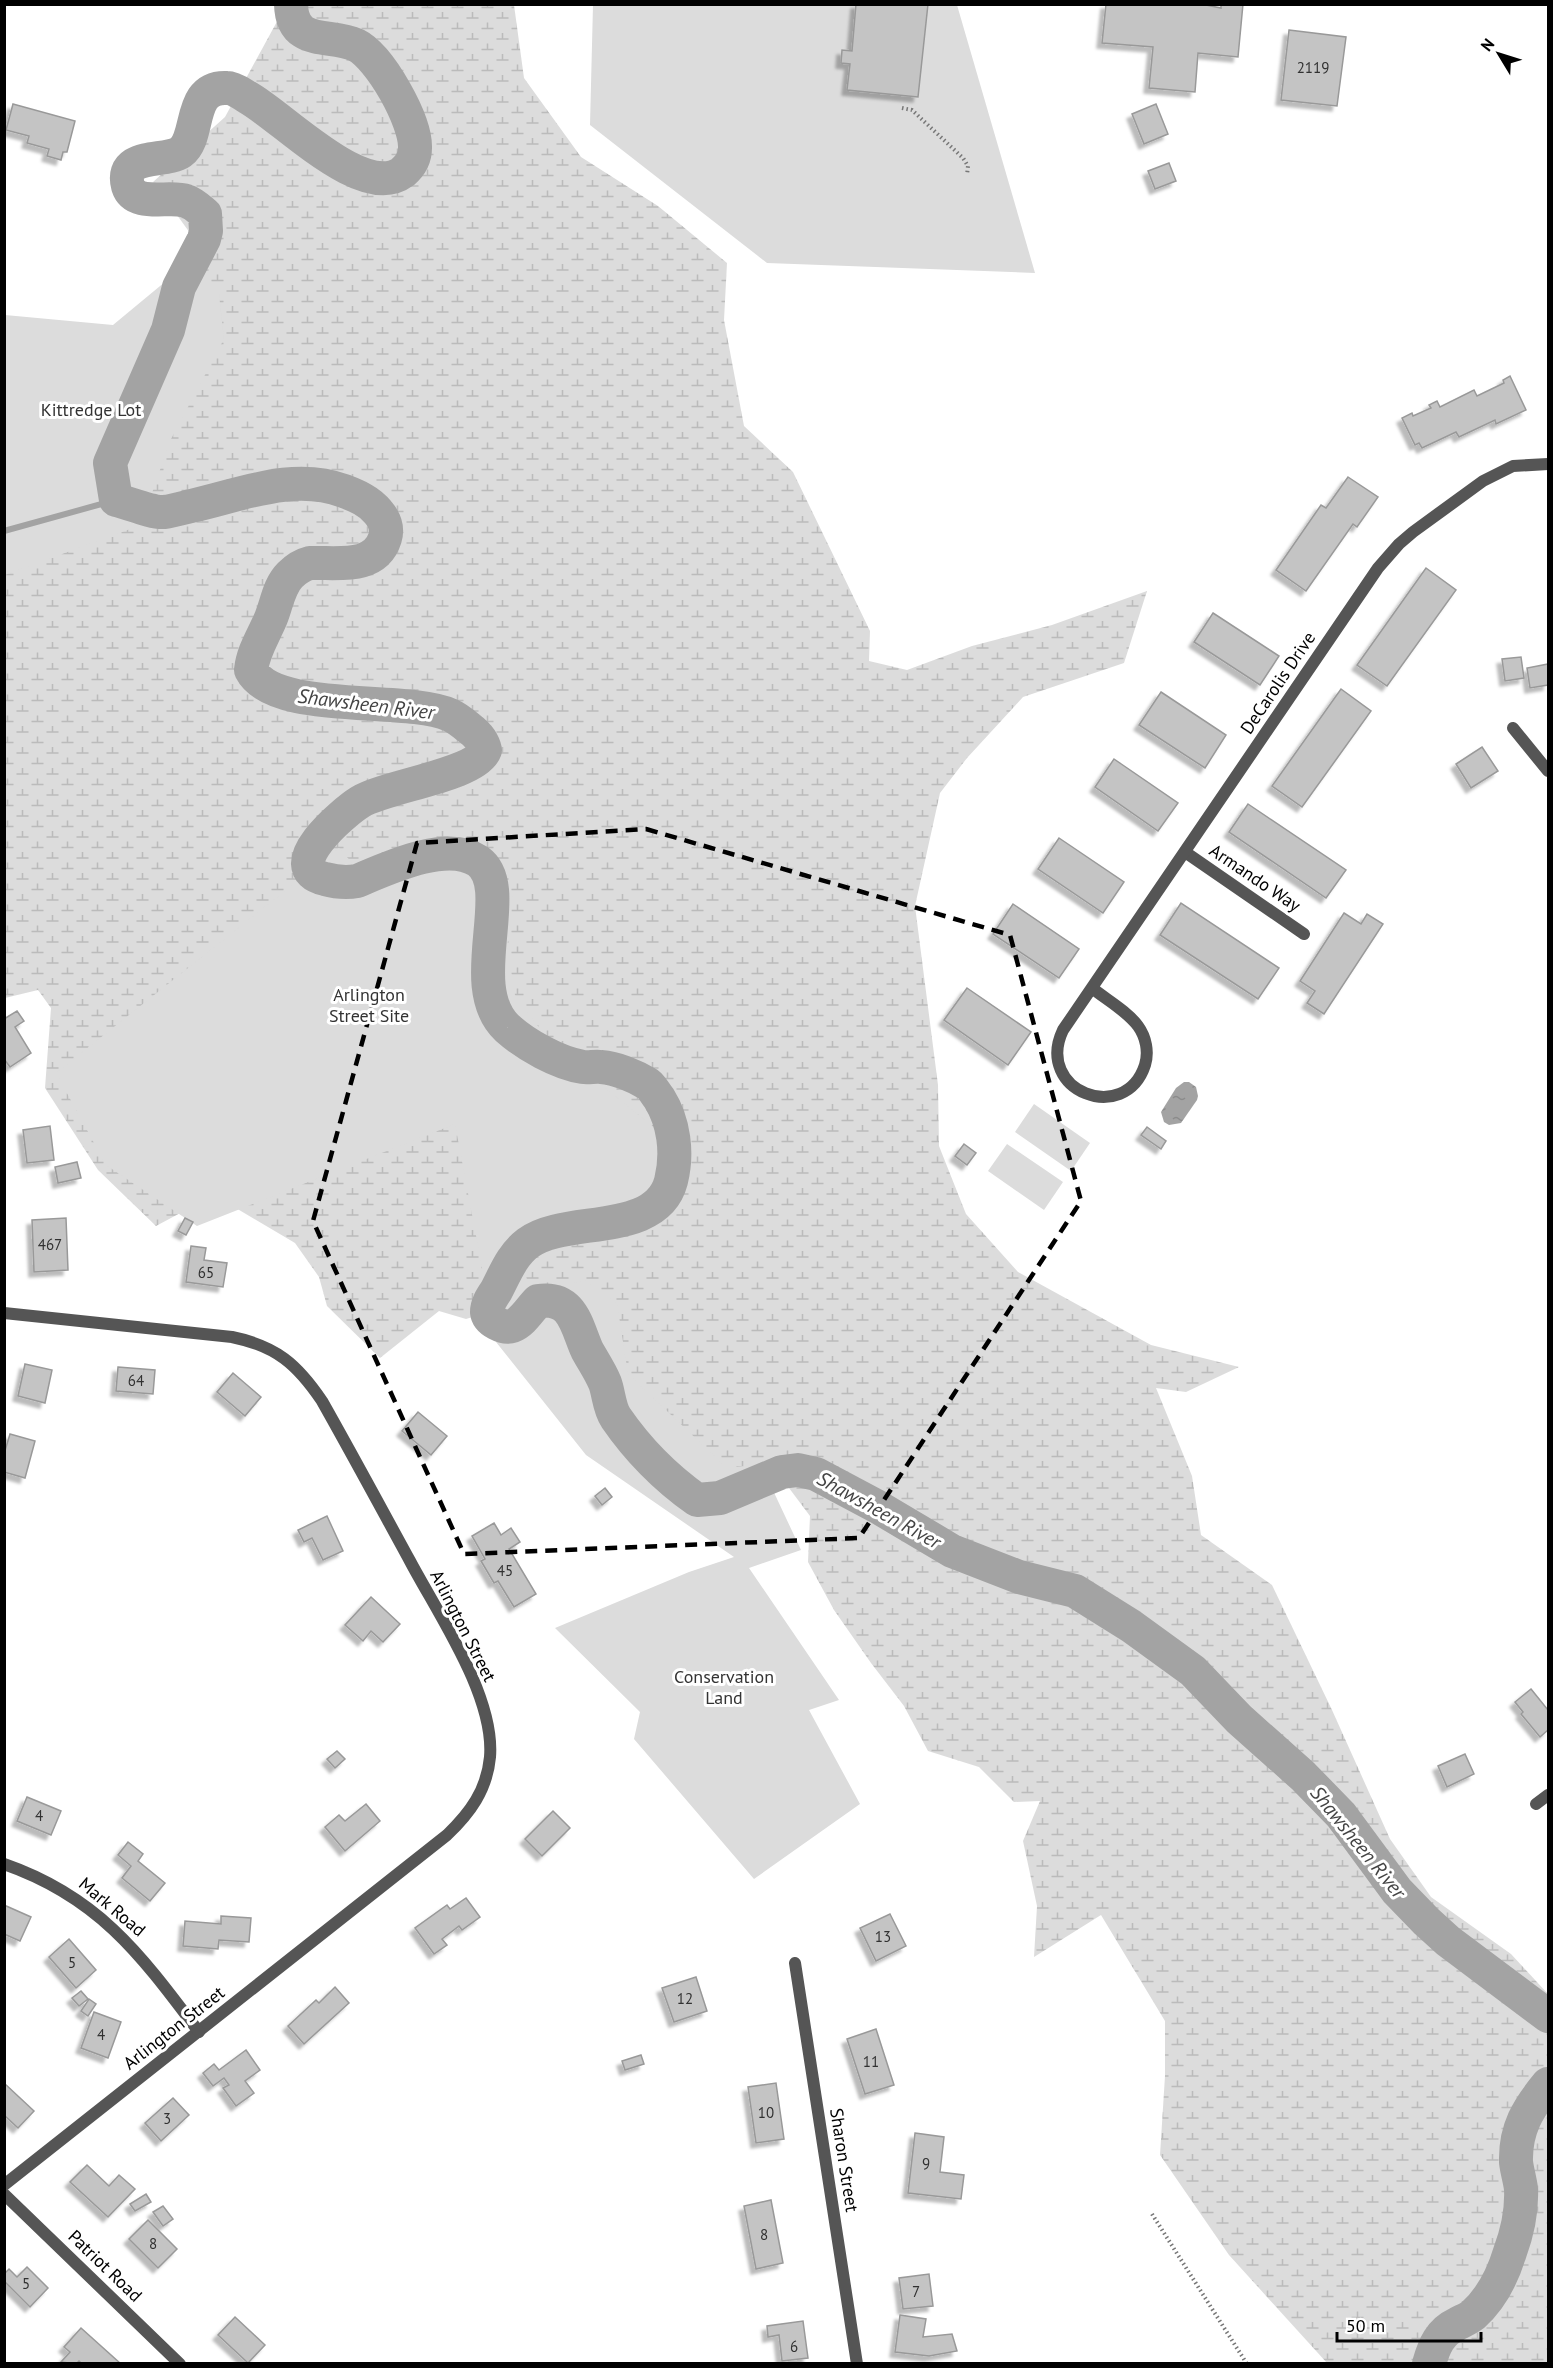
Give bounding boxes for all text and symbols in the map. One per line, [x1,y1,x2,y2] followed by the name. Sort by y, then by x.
[1469,24,1529,84] north arrow
[1476,34,1498,55] text: N
[1297,58,1329,77] house number: 2119
[41,398,141,421] park label: Kittredge Lot
[1235,627,1320,738] street label: DeCarolis Drive
[296,683,437,725] water label: Shawsheen River
[1205,839,1306,917] street label: Armando Way
[329,983,409,1027] park label: Arlington Street Site
[38,1235,62,1254] house number: 467
[198,1263,214,1282] house number: 65
[128,1371,144,1390] house number: 64
[813,1465,947,1555] water label: Shawsheen River
[497,1561,513,1580] house number: 45
[425,1566,501,1686] street label: Arlington Street
[674,1665,774,1709] park label: Conservation Land
[1305,1780,1412,1905] water label: Shawsheen River
[35,1806,43,1825] house number: 4
[74,1872,150,1941] street label: Mark Road
[875,1927,891,1946] house number: 13
[68,1953,76,1972] house number: 5
[118,1981,229,2074] street label: Arlington Street
[677,1989,693,2008] house number: 12
[97,2025,105,2044] house number: 4
[863,2052,879,2071] house number: 11
[758,2103,774,2122] house number: 10
[825,2106,864,2213] street label: Sharon Street
[163,2109,171,2128] house number: 3
[922,2154,930,2173] house number: 9
[64,2225,147,2307] street label: Patriot Road
[760,2225,768,2244] house number: 8
[149,2234,157,2253] house number: 8
[22,2274,30,2293] house number: 5
[912,2282,920,2301] house number: 7
[1337,2305,1481,2343] scale bar
[1346,2314,1385,2337] text: 50 m
[790,2337,798,2356] house number: 6

